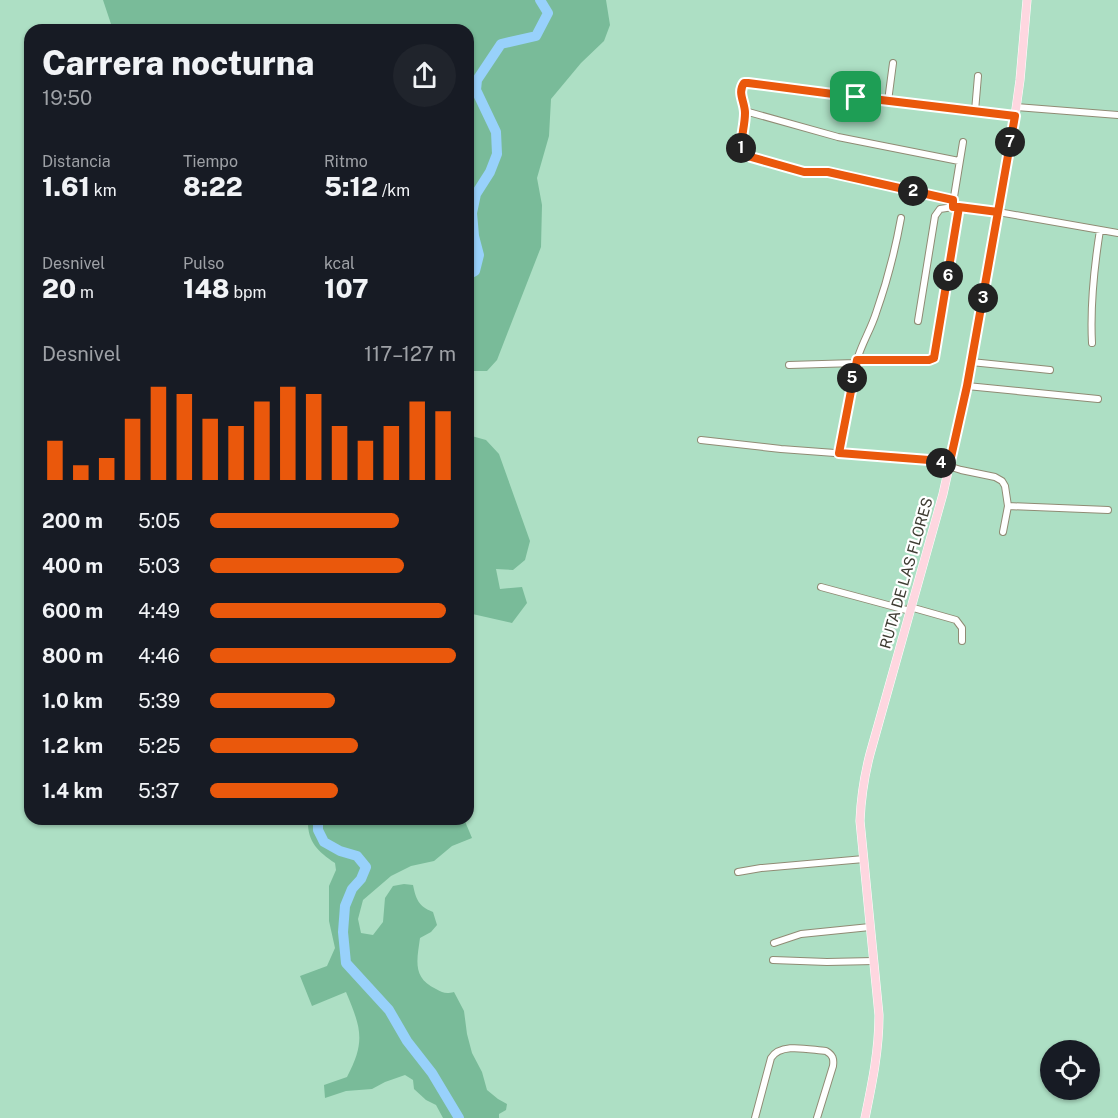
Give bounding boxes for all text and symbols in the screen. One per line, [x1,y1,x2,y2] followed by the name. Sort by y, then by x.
[42,44,314,82] text: Carrera nocturna
[393,44,456,107] button: share
[830,71,881,122] pin
[839,80,872,113] icon: arrive
[42,86,92,110] text: 19:50
[995,127,1025,157] pin: 7
[1005,132,1015,151] text: 7
[726,133,756,163] pin: 1
[738,138,744,157] text: 1
[42,152,111,171] text: Distancia
[183,152,238,171] text: Tiempo
[324,152,368,171] text: Ritmo
[42,171,90,202] text: 1.61
[183,171,243,202] text: 8:22
[324,171,378,202] text: 5:12
[898,176,928,206] pin: 2
[90,181,117,200] text: km
[378,181,410,200] text: /km
[908,181,918,200] text: 2
[42,254,105,273] text: Desnivel
[183,254,224,273] text: Pulso
[324,254,355,273] text: kcal
[933,261,963,291] pin: 6
[943,266,953,285] text: 6
[42,273,76,304] text: 20
[183,273,230,304] text: 148
[324,273,369,304] text: 107
[76,283,94,302] text: m
[230,283,266,302] text: bpm
[968,283,998,313] pin: 3
[978,288,988,307] text: 3
[42,342,121,366] text: Desnivel
[364,342,456,366] text: 117–127 m
[837,363,867,393] pin: 5
[847,368,857,387] text: 5
[926,448,956,478] pin: 4
[936,453,946,472] text: 4
[876,495,936,651] street label: RUTA DE LAS FLORES
[42,509,103,533] text: 200 m
[138,509,180,533] text: 5:05
[42,554,103,578] text: 400 m
[138,554,180,578] text: 5:03
[42,599,103,623] text: 600 m
[138,599,180,623] text: 4:49
[42,644,104,668] text: 800 m
[138,644,180,668] text: 4:46
[42,689,103,713] text: 1.0 km
[138,689,180,713] text: 5:39
[42,734,103,758] text: 1.2 km
[138,734,180,758] text: 5:25
[42,779,103,803] text: 1.4 km
[138,779,180,803] text: 5:37
[1040,1040,1100,1100] map controls
[1040,1040,1100,1100] button: locate

